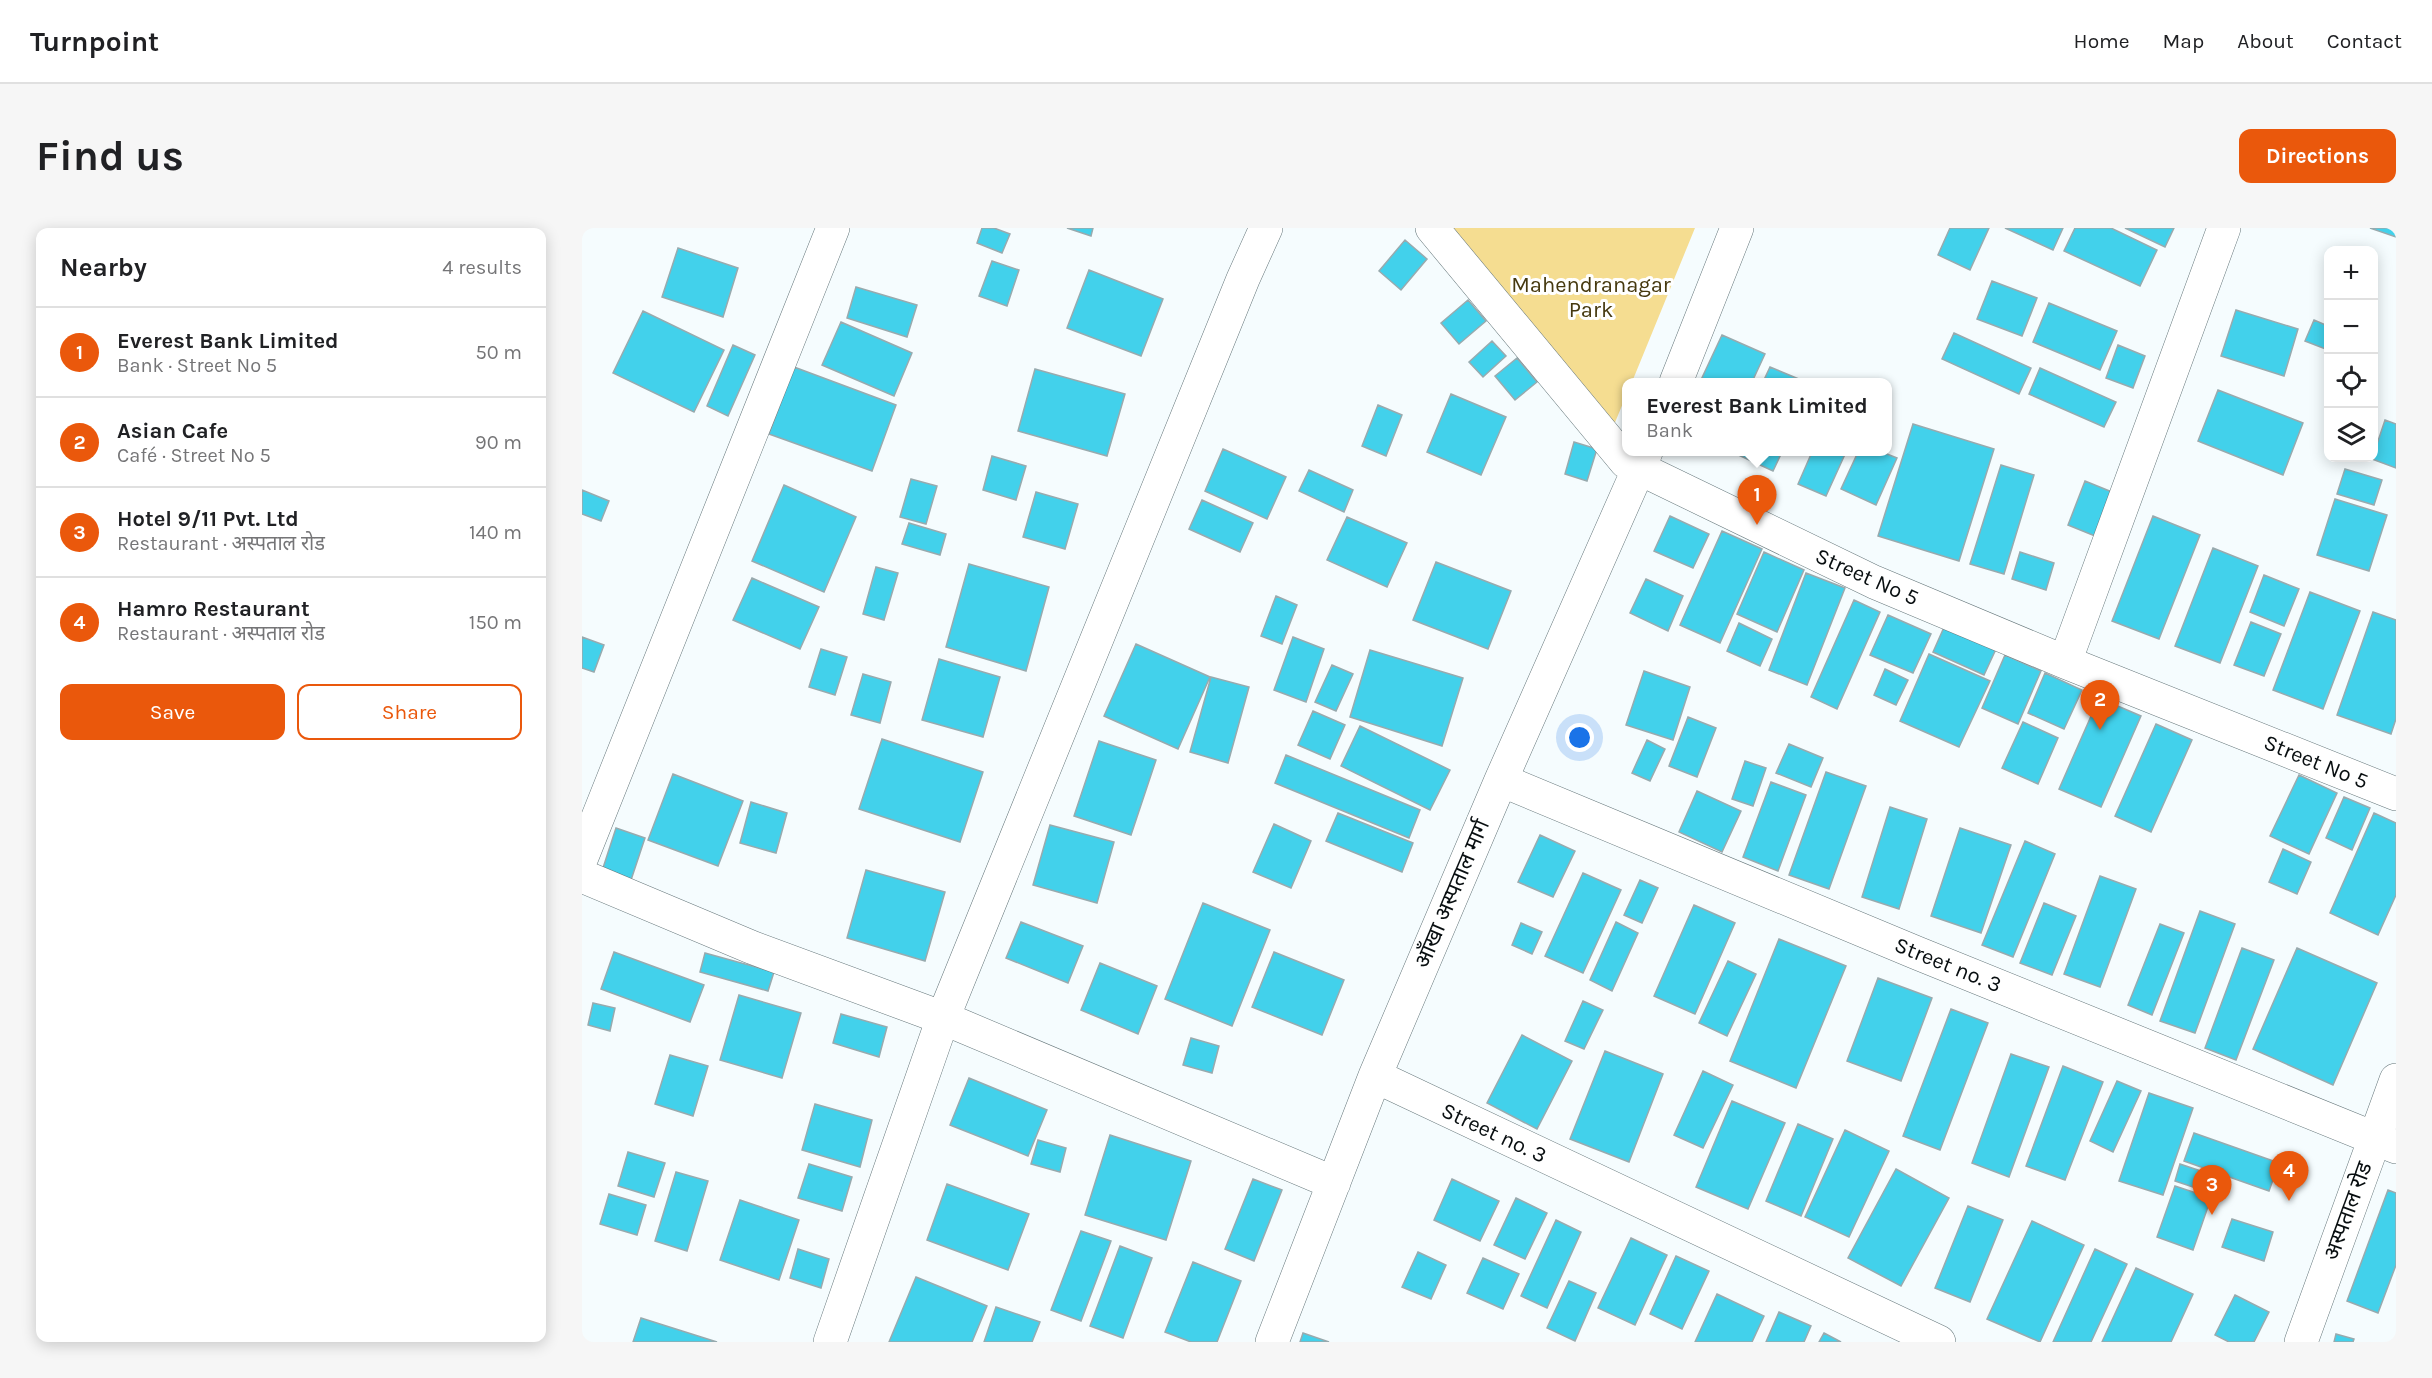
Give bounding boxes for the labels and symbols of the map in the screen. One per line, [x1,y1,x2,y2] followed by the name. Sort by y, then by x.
[1511,272,1671,323] park label: Mahendranagar Park
[1738,476,1776,525] pin: 1
[1811,543,1923,611] street label: Street No 5
[2080,680,2120,730] pin: 2
[1565,723,1594,752] your location
[2260,729,2372,795] street label: Street No 5
[1408,814,1495,972] street label: आँखा अस्पताल मार्ग
[1891,932,2005,998] street label: Street no. 3
[1437,1097,1551,1169] street label: Street no. 3
[2270,1152,2308,1201] pin: 4
[2318,1158,2378,1264] street label: अस्पताल रोड
[2192,1166,2232,1215] pin: 3

